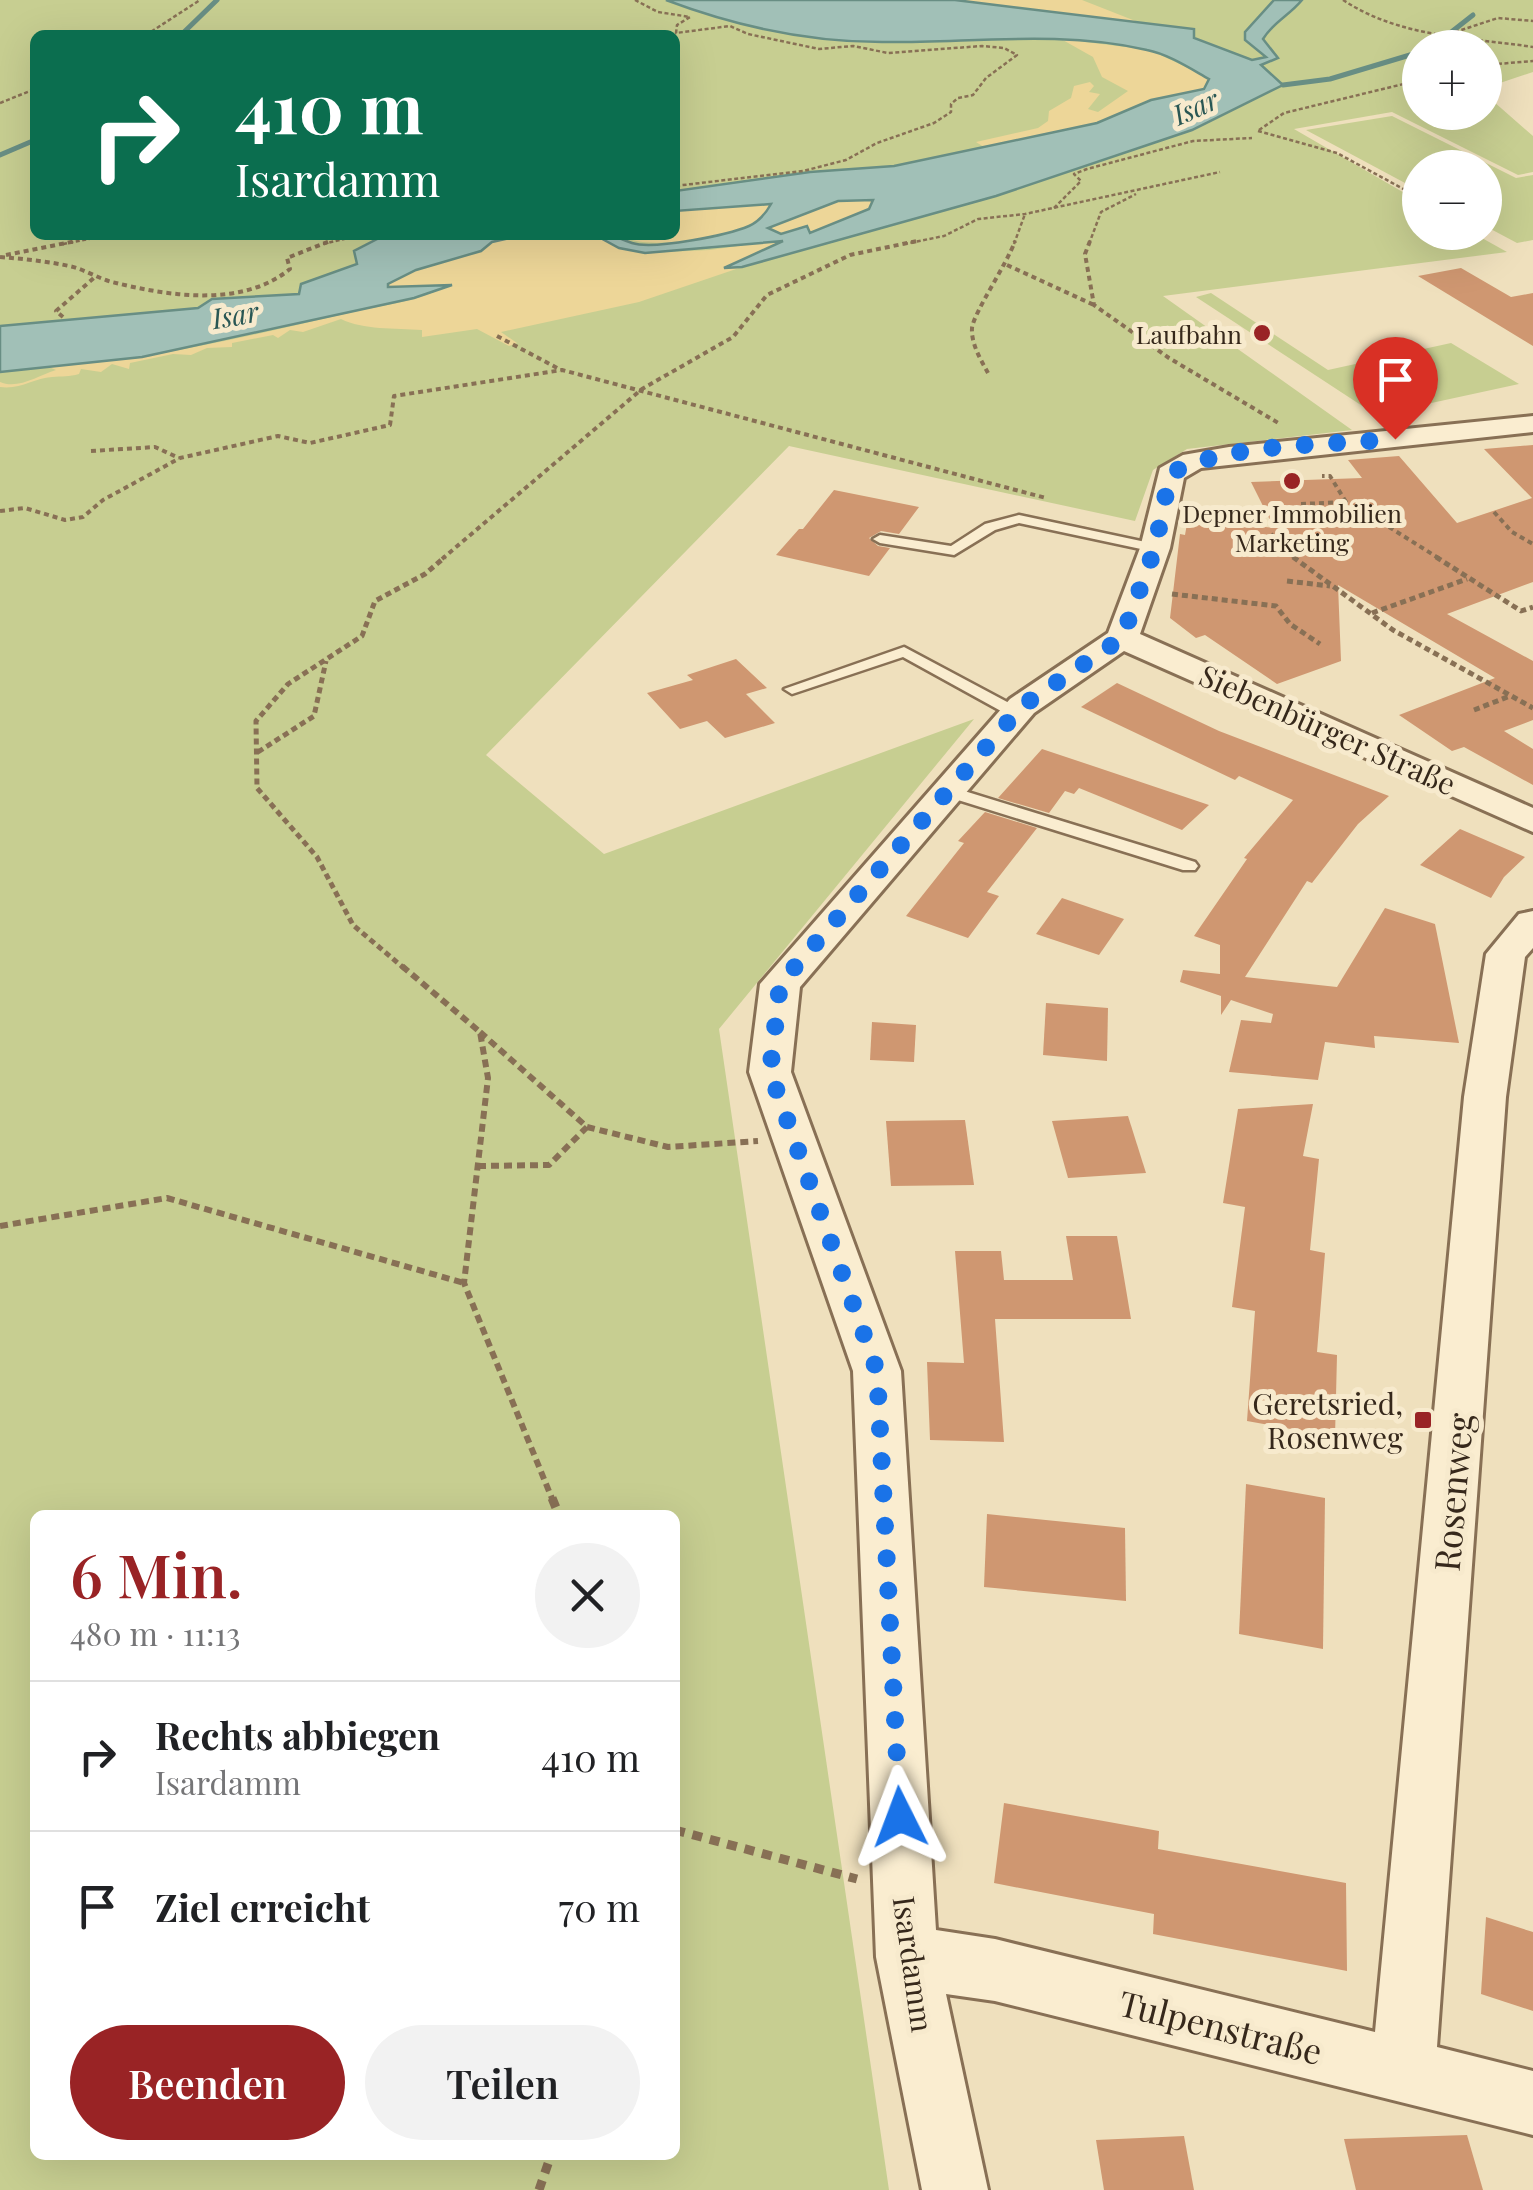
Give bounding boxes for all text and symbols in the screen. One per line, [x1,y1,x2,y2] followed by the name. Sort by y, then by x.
[1402,30,1502,250] map controls
[1402,30,1502,130] button: +
[235,58,424,152] text: 410 m
[70,70,200,200] icon: right
[1165,79,1225,133] water label: Isar
[235,148,440,208] text: Isardamm
[1402,150,1502,250] button: −
[208,292,262,336] water label: Isar
[1136,317,1242,350] place label: Laufbahn
[1251,322,1273,344] marker: Laufbahn
[1353,337,1438,440] pin
[1368,352,1423,407] icon: arrive
[1281,470,1303,492] marker: Depner Immobilien Marketing
[1182,496,1402,558] place label: Depner Immobilien Marketing
[1194,654,1462,804] street label: Siebenbürger Straße
[1252,1383,1403,1457] place label: Geretsried, Rosenweg
[1412,1409,1434,1431] marker: Geretsried, Rosenweg
[1422,1410,1482,1573] street label: Rosenweg
[70,1533,243,1613] text: 6 Min.
[535,1543,640,1648] button: close
[70,1611,240,1654] text: 480 m · 11:13
[155,1709,440,1760] text: Rechts abbiegen
[70,1729,125,1784] icon: right
[541,1731,640,1782] text: 410 m
[155,1760,301,1803] text: Isardamm
[848,1765,952,1869] position arrow
[70,1879,125,1934] icon: arrive
[155,1881,370,1932] text: Ziel erreicht
[559,1881,640,1932] text: 70 m
[885,1893,943,2035] street label: Isardamm
[1115,1978,1327,2074] street label: Tulpenstraße
[70,2025,345,2140] button: Beenden
[365,2025,640,2140] button: Teilen

